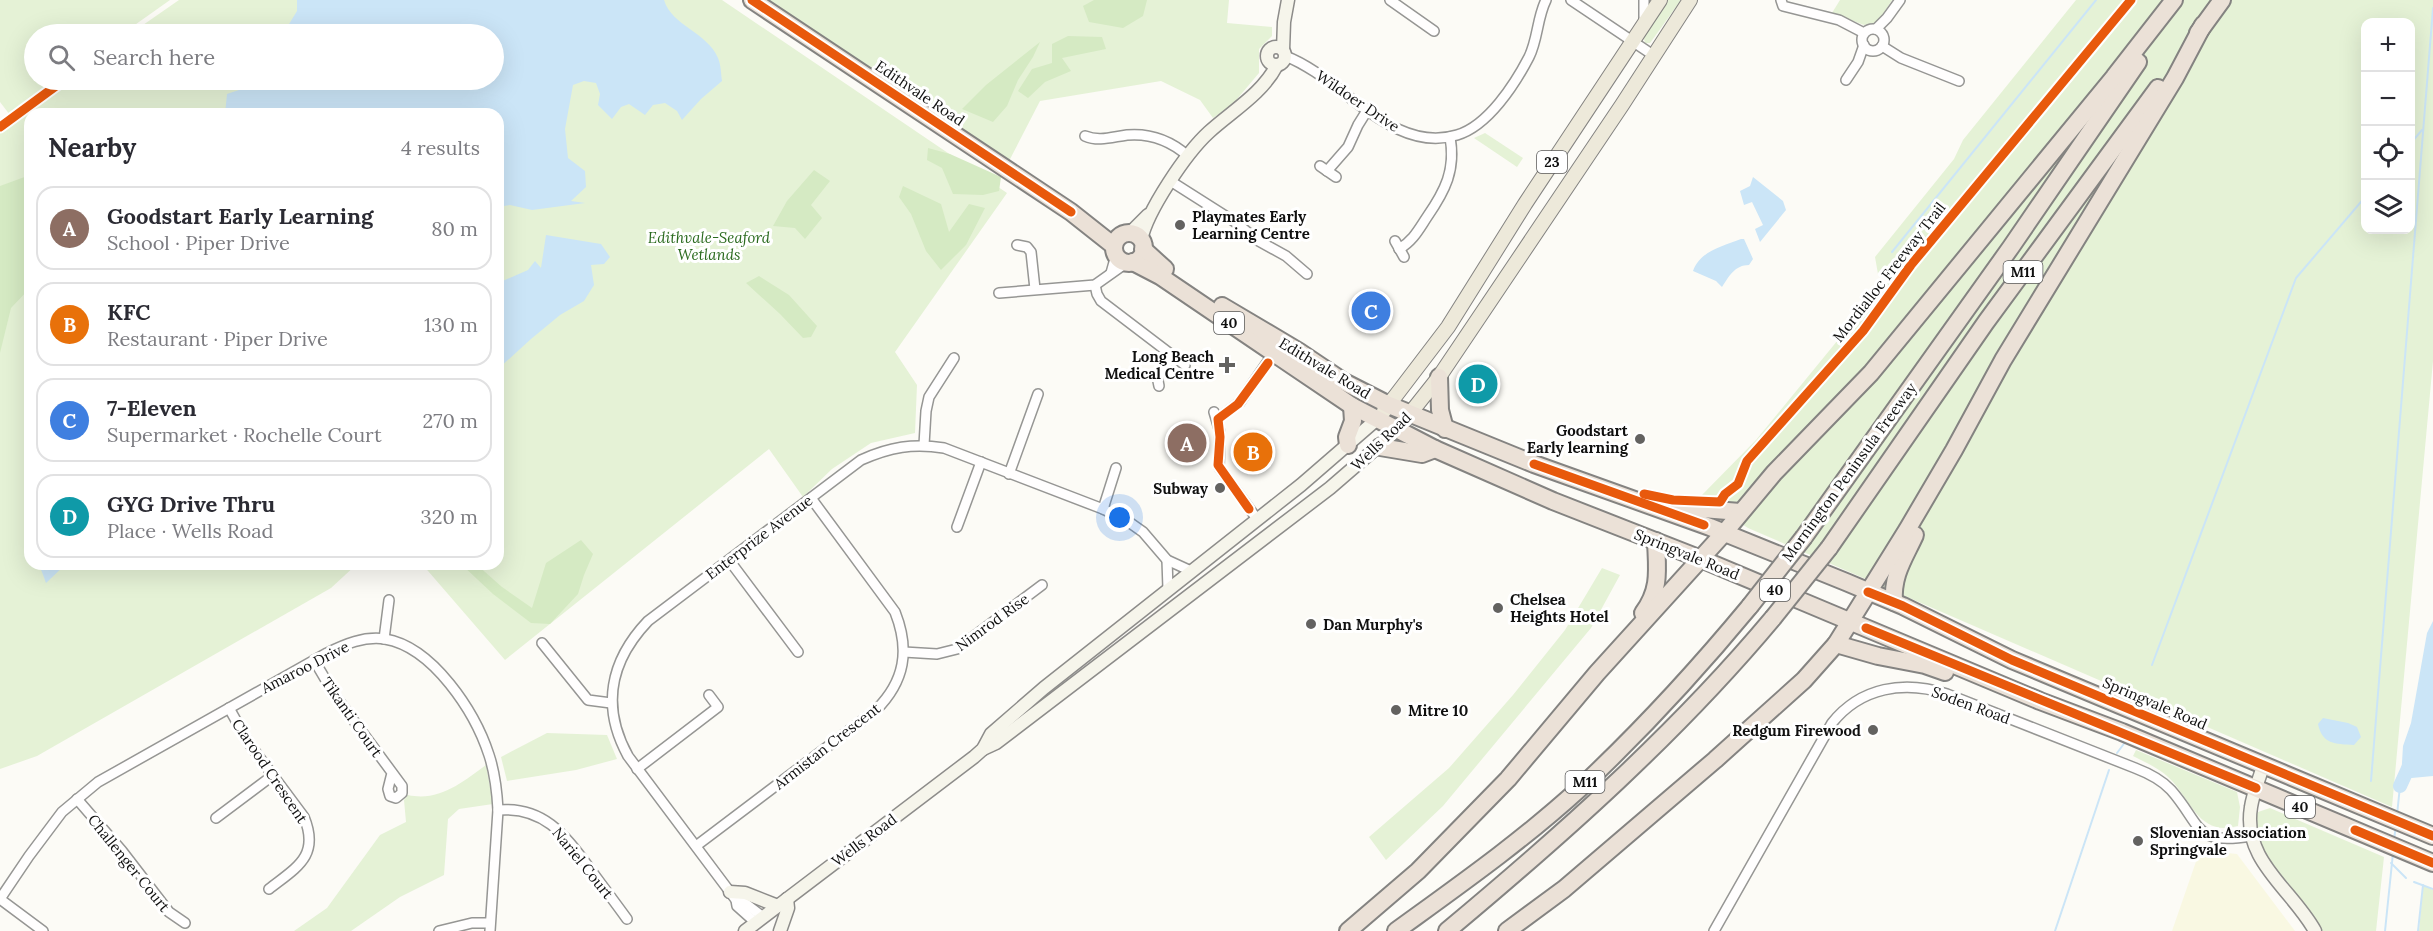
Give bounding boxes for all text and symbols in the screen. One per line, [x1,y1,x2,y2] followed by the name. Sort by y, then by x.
[2361,18,2415,234] map controls
[2361,18,2415,72] button: +
[24,24,504,90] search box
[45,41,78,74] icon: search
[93,43,215,71] text: Search here
[872,56,968,130] street label: Edithvale Road
[1313,66,1403,136] street label: Wildoer Drive
[2361,72,2415,126] button: −
[2361,126,2415,180] button: locate
[48,131,136,164] text: Nearby
[401,135,480,160] text: 4 results
[1537,151,1567,173] road number: 23
[2361,180,2415,234] button: layers
[1828,198,1950,346] street label: Mordialloc Freeway Trail
[107,202,373,230] text: Goodstart Early Learning
[1192,207,1310,243] place label: Playmates Early Learning Centre
[63,216,76,241] text: A
[431,216,478,241] text: 80 m
[1173,218,1187,232] marker: Playmates Early Learning Centre
[648,228,771,264] park label: Edithvale-Seaford Wetlands
[107,230,290,255] text: School · Piper Drive
[2004,261,2042,283] road number: M11
[1352,288,1390,334] pin: C
[107,298,150,326] text: KFC
[63,312,76,337] text: B
[424,312,478,337] text: 130 m
[1214,312,1244,334] road number: 40
[107,326,328,351] text: Restaurant · Piper Drive
[1276,333,1374,403] street label: Edithvale Road
[1104,347,1215,383] place label: Long Beach Medical Centre
[1218,356,1236,374] marker: Long Beach Medical Centre
[1458,362,1498,406] pin: D
[1778,379,1920,565] street label: Mornington Peninsula Freeway
[107,394,197,422] text: 7-Eleven
[63,408,76,433] text: C
[422,408,478,433] text: 270 m
[1347,408,1415,474] street label: Wells Road
[1168,420,1206,466] pin: A
[1527,421,1629,457] place label: Goodstart Early learning
[107,422,382,447] text: Supermarket · Rochelle Court
[1234,430,1272,474] pin: B
[1633,432,1647,446] marker: Goodstart Early learning
[1153,479,1209,498] place label: Subway
[1213,481,1227,495] marker: Subway
[107,490,275,518] text: GYG Drive Thru
[702,491,816,583] street label: Enterprize Avenue
[1105,503,1134,532] your location
[62,504,77,529] text: D
[421,504,478,529] text: 320 m
[107,518,273,543] text: Place · Wells Road
[1632,524,1742,584] street label: Springvale Road
[1760,579,1790,601] road number: 40
[952,589,1032,655] street label: Nimrod Rise
[1510,590,1609,626] place label: Chelsea Heights Hotel
[1491,601,1505,615] marker: Chelsea Heights Hotel
[1323,615,1423,634] place label: Dan Murphy's
[1304,617,1318,631] marker: Dan Murphy's
[257,637,352,698] street label: Amaroo Drive
[2100,672,2210,734] street label: Springvale Road
[317,673,387,761] street label: Tikanti Court
[1929,682,2013,728] street label: Soden Road
[769,698,884,794] street label: Armistan Crescent
[1408,701,1468,720] place label: Mitre 10
[1389,703,1403,717] marker: Mitre 10
[228,715,312,827] street label: Clarood Crescent
[1732,721,1861,740] place label: Redgum Firewood
[1866,723,1880,737] marker: Redgum Firewood
[1566,771,1604,793] road number: M11
[2285,796,2315,818] road number: 40
[828,809,900,871] street label: Wells Road
[84,810,174,916] street label: Challenger Court
[548,823,618,903] street label: Nariel Court
[2150,823,2307,859] place label: Slovenian Association Springvale
[2131,834,2145,848] marker: Slovenian Association Springvale

